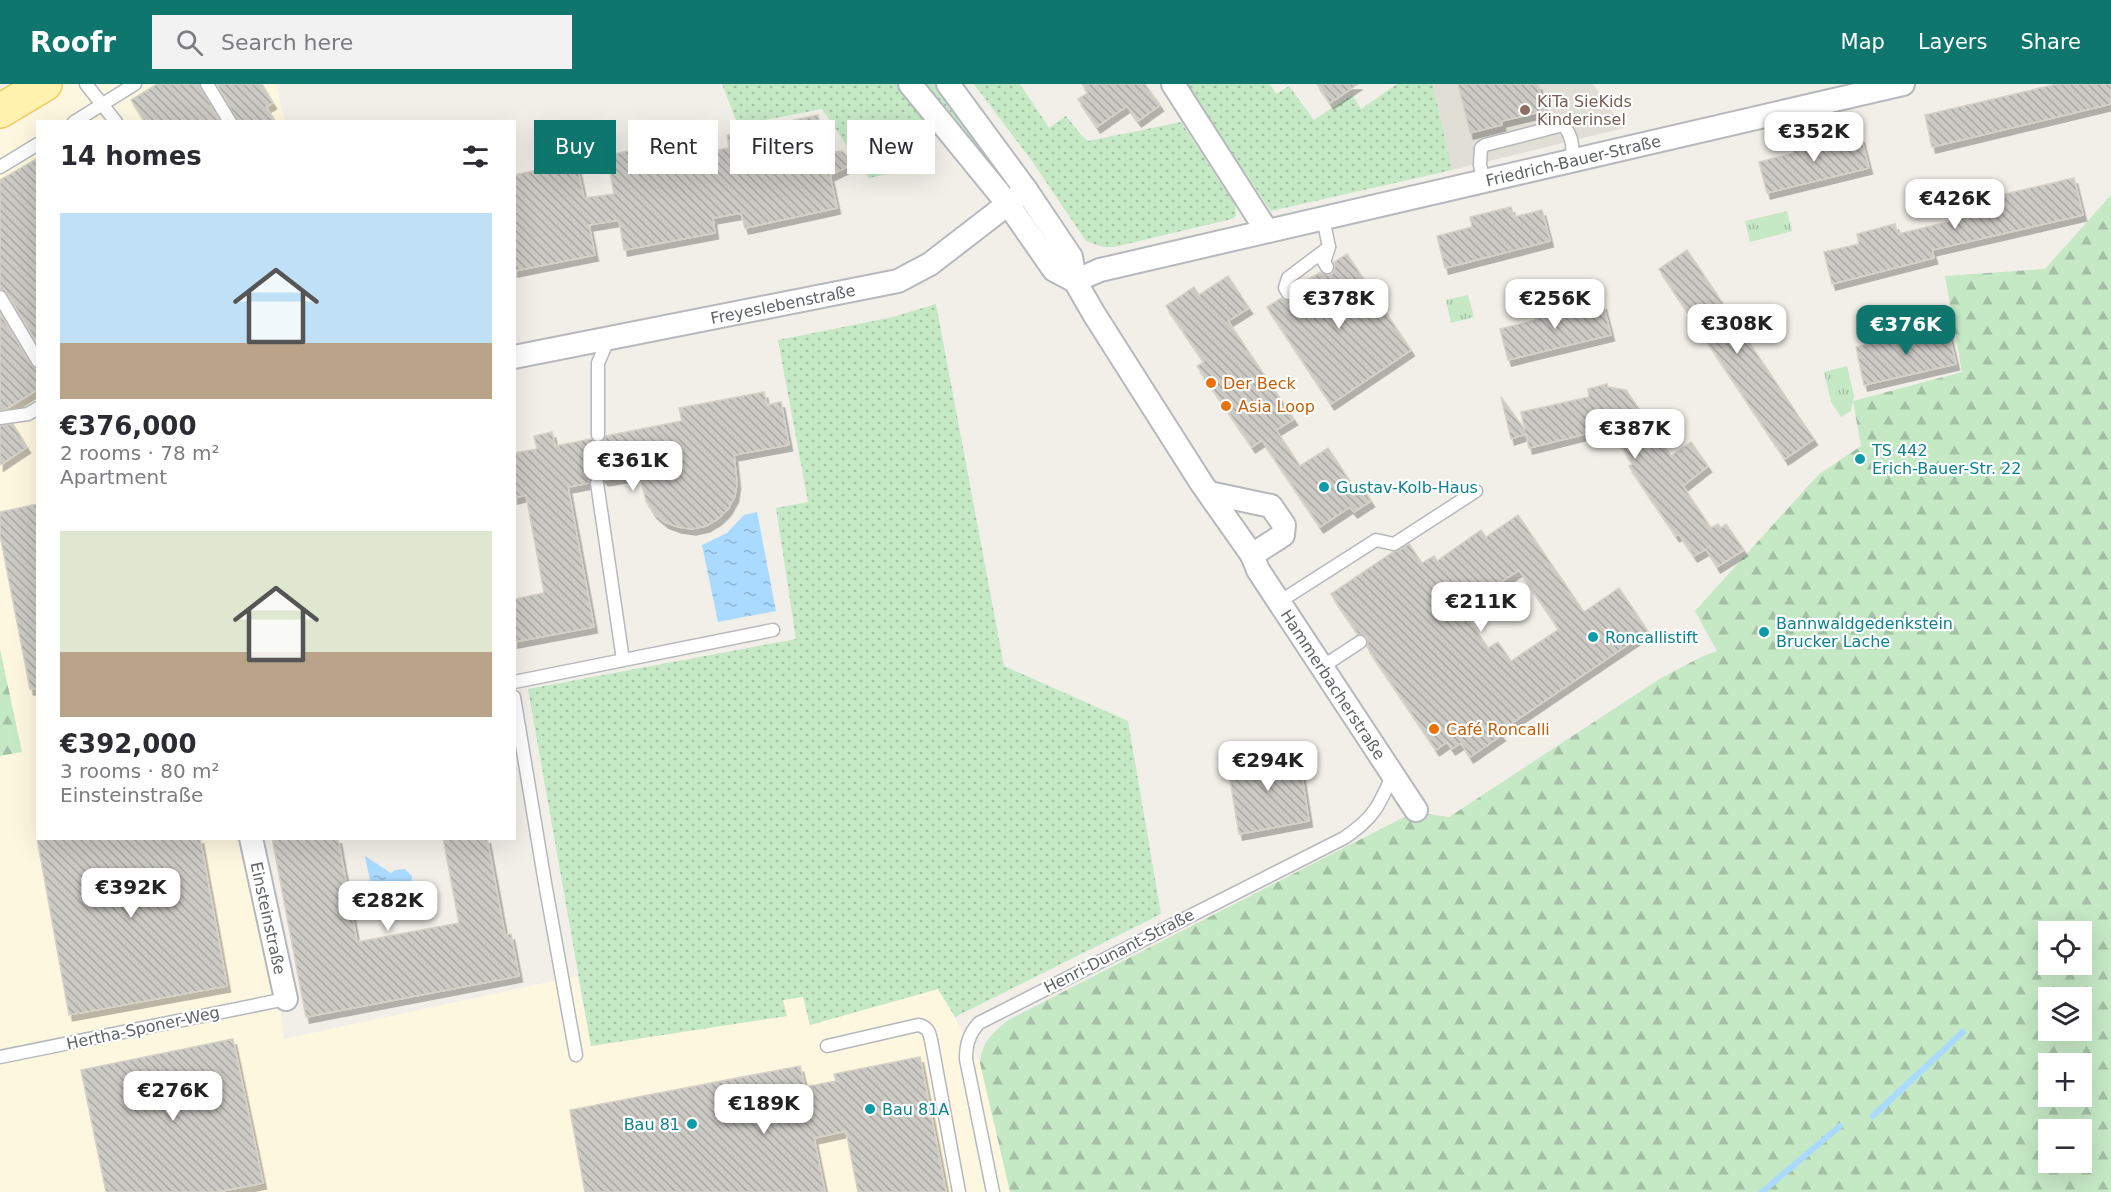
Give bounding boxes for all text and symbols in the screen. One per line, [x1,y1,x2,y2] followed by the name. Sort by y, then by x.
[152,15,572,69] search box
[30,26,116,59] text: Roofr
[173,26,206,59] icon: search
[221,30,353,55] text: Search here
[1841,30,1885,54] text: Map
[1918,30,1987,54] text: Layers
[2020,30,2081,54] text: Share
[1537,92,1632,129] place label: KiTa SieKids Kinderinsel
[1518,103,1532,117] marker: KiTa SieKids Kinderinsel
[1772,112,1856,163] pin: €352K
[1778,119,1850,143] text: €352K
[534,120,616,174] chip: Buy
[628,120,718,174] chip: Rent
[730,120,835,174] chip: Filters
[847,120,935,174] chip: New
[1484,131,1663,190] street label: Friedrich-Bauer-Straße
[459,140,492,173] icon: filters
[60,141,202,171] text: 14 homes
[1913,179,1997,230] pin: €426K
[1919,186,1991,210] text: €426K
[222,252,330,360] icon: home
[1297,279,1381,330] pin: €378K
[1513,279,1597,330] pin: €256K
[709,280,857,327] street label: Freyeslebenstraße
[1303,286,1375,310] text: €378K
[1519,286,1591,310] text: €256K
[1695,304,1779,355] pin: €308K
[1864,305,1948,356] pin: €376K
[1701,311,1773,335] text: €308K
[1870,312,1942,336] text: €376K
[1223,374,1296,393] place label: Der Beck
[1204,376,1218,390] marker: Der Beck
[1238,397,1315,416] place label: Asia Loop
[1219,399,1233,413] marker: Asia Loop
[1593,409,1677,460] pin: €387K
[60,411,197,441] text: €376,000
[1599,416,1671,440] text: €387K
[60,441,220,465] text: 2 rooms · 78 m²
[591,441,675,492] pin: €361K
[1871,441,2021,478] place label: TS 442 Erich-Bauer-Str. 22
[597,448,669,472] text: €361K
[1853,452,1867,466] marker: TS 442 Erich-Bauer-Str. 22
[60,465,167,489] text: Apartment
[1336,478,1478,497] place label: Gustav-Kolb-Haus
[1317,480,1331,494] marker: Gustav-Kolb-Haus
[222,570,330,678] icon: home
[1439,582,1523,633] pin: €211K
[1445,589,1517,613] text: €211K
[1277,606,1390,763] street label: Hammerbacherstraße
[1776,614,1953,651] place label: Bannwaldgedenkstein Brucker Lache
[1757,625,1771,639] marker: Bannwaldgedenkstein Brucker Lache
[1605,628,1698,647] place label: Roncallistift
[1586,630,1600,644] marker: Roncallistift
[1446,720,1550,739] place label: Café Roncalli
[1427,722,1441,736] marker: Café Roncalli
[60,729,197,759] text: €392,000
[1226,741,1310,792] pin: €294K
[1232,748,1304,772] text: €294K
[60,759,220,783] text: 3 rooms · 80 m²
[60,783,203,807] text: Einsteinstraße
[247,860,290,976] street label: Einsteinstraße
[89,868,173,919] pin: €392K
[95,875,167,899] text: €392K
[346,881,430,932] pin: €282K
[352,888,424,912] text: €282K
[1041,905,1197,997] street label: Henri-Dunant-Straße
[2038,921,2092,1173] map controls
[2038,921,2092,975] button: locate
[2038,987,2092,1041] button: layers
[65,1002,221,1054] street label: Hertha-Sponer-Weg
[2038,1053,2092,1107] button: +
[131,1071,215,1122] pin: €276K
[137,1078,209,1102] text: €276K
[722,1084,806,1135] pin: €189K
[728,1091,800,1115] text: €189K
[882,1100,949,1119] place label: Bau 81A
[863,1102,877,1116] marker: Bau 81A
[624,1115,680,1134] place label: Bau 81
[685,1117,699,1131] marker: Bau 81
[2038,1119,2092,1173] button: −

